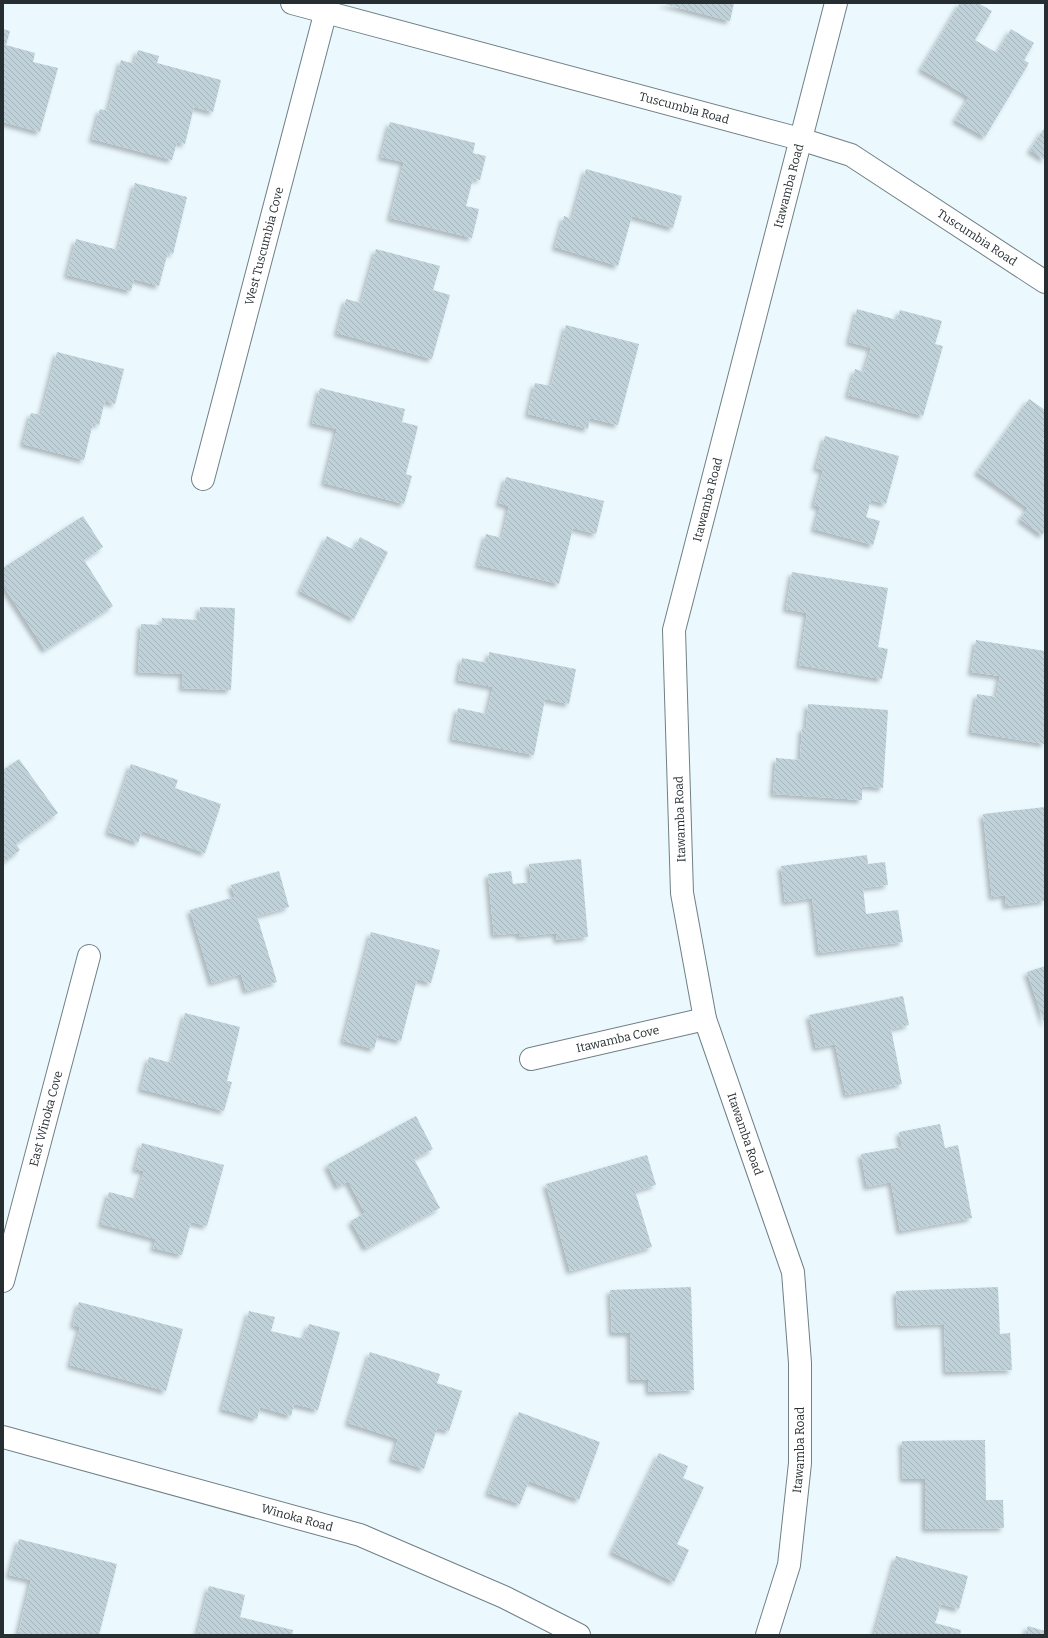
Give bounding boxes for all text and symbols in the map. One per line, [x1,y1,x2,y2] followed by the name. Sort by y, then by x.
[638,89,731,127] street label: Tuscumbia Road
[771,142,806,229] street label: Itawamba Road
[242,185,286,306] street label: West Tuscumbia Cove
[935,206,1020,269] street label: Tuscumbia Road
[690,456,725,543] street label: Itawamba Road
[671,776,689,862] street label: Itawamba Road
[575,1023,661,1055] street label: Itawamba Cove
[27,1069,65,1168] street label: East Winoka Cove
[724,1091,766,1177] street label: Itawamba Road
[790,1407,807,1494] street label: Itawamba Road
[260,1501,334,1534] street label: Winoka Road

